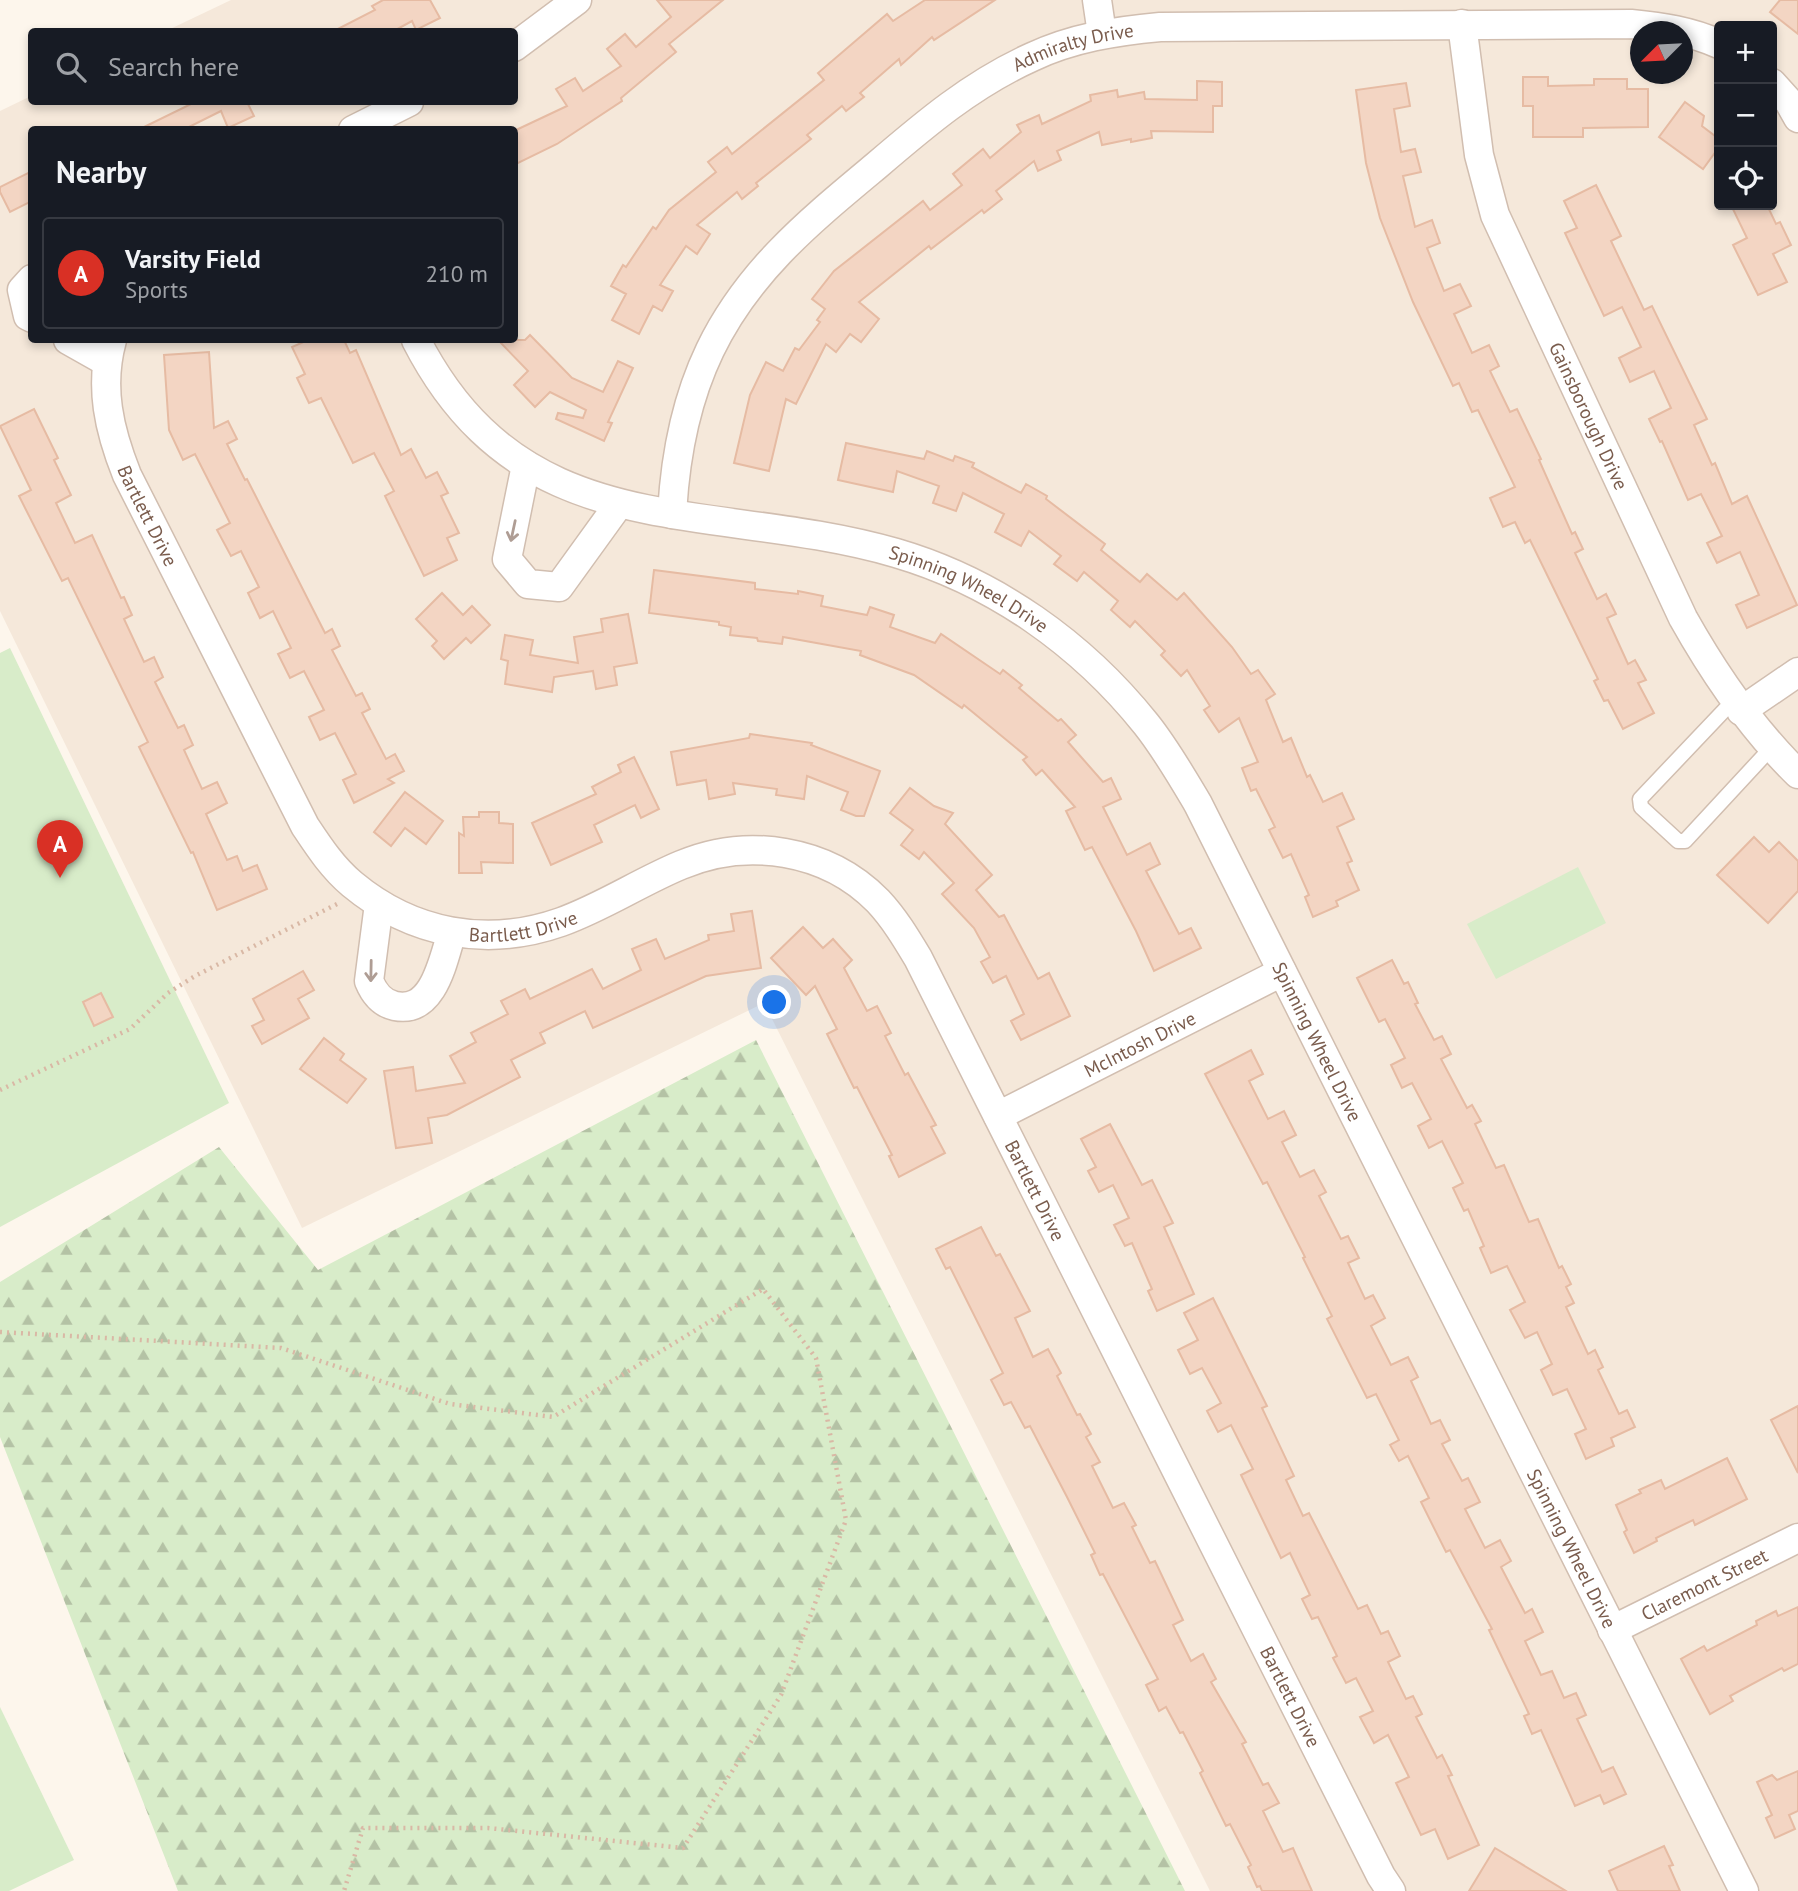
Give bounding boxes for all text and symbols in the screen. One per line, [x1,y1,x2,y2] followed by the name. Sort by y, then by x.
[1008,18,1135,77] street label: Admiralty Drive
[1630,21,1693,84] north arrow
[1714,21,1777,210] map controls
[1714,21,1777,84] button: +
[28,28,518,105] search box
[52,48,90,86] icon: search
[108,50,239,83] text: Search here
[1714,84,1777,147] button: −
[1714,147,1777,210] button: locate
[56,152,146,191] text: Nearby
[125,242,261,275] text: Varsity Field
[74,259,88,288] text: A
[426,259,488,288] text: 210 m
[125,275,188,304] text: Sports
[1544,338,1634,494] street label: Gainsborough Drive
[112,462,183,570] street label: Bartlett Drive
[505,519,519,542] one-way arrow
[886,540,1053,638] street label: Spinning Wheel Drive
[37,820,83,878] pin: A
[468,905,581,947] street label: Bartlett Drive
[1267,958,1367,1125] street label: Spinning Wheel Drive
[364,960,377,983] one-way arrow
[757,985,791,1019] your location
[1080,1006,1200,1082] street label: McIntosh Drive
[1000,1136,1071,1245] street label: Bartlett Drive
[1522,1465,1622,1632] street label: Spinning Wheel Drive
[1637,1543,1772,1626] street label: Claremont Street
[1255,1642,1326,1751] street label: Bartlett Drive

